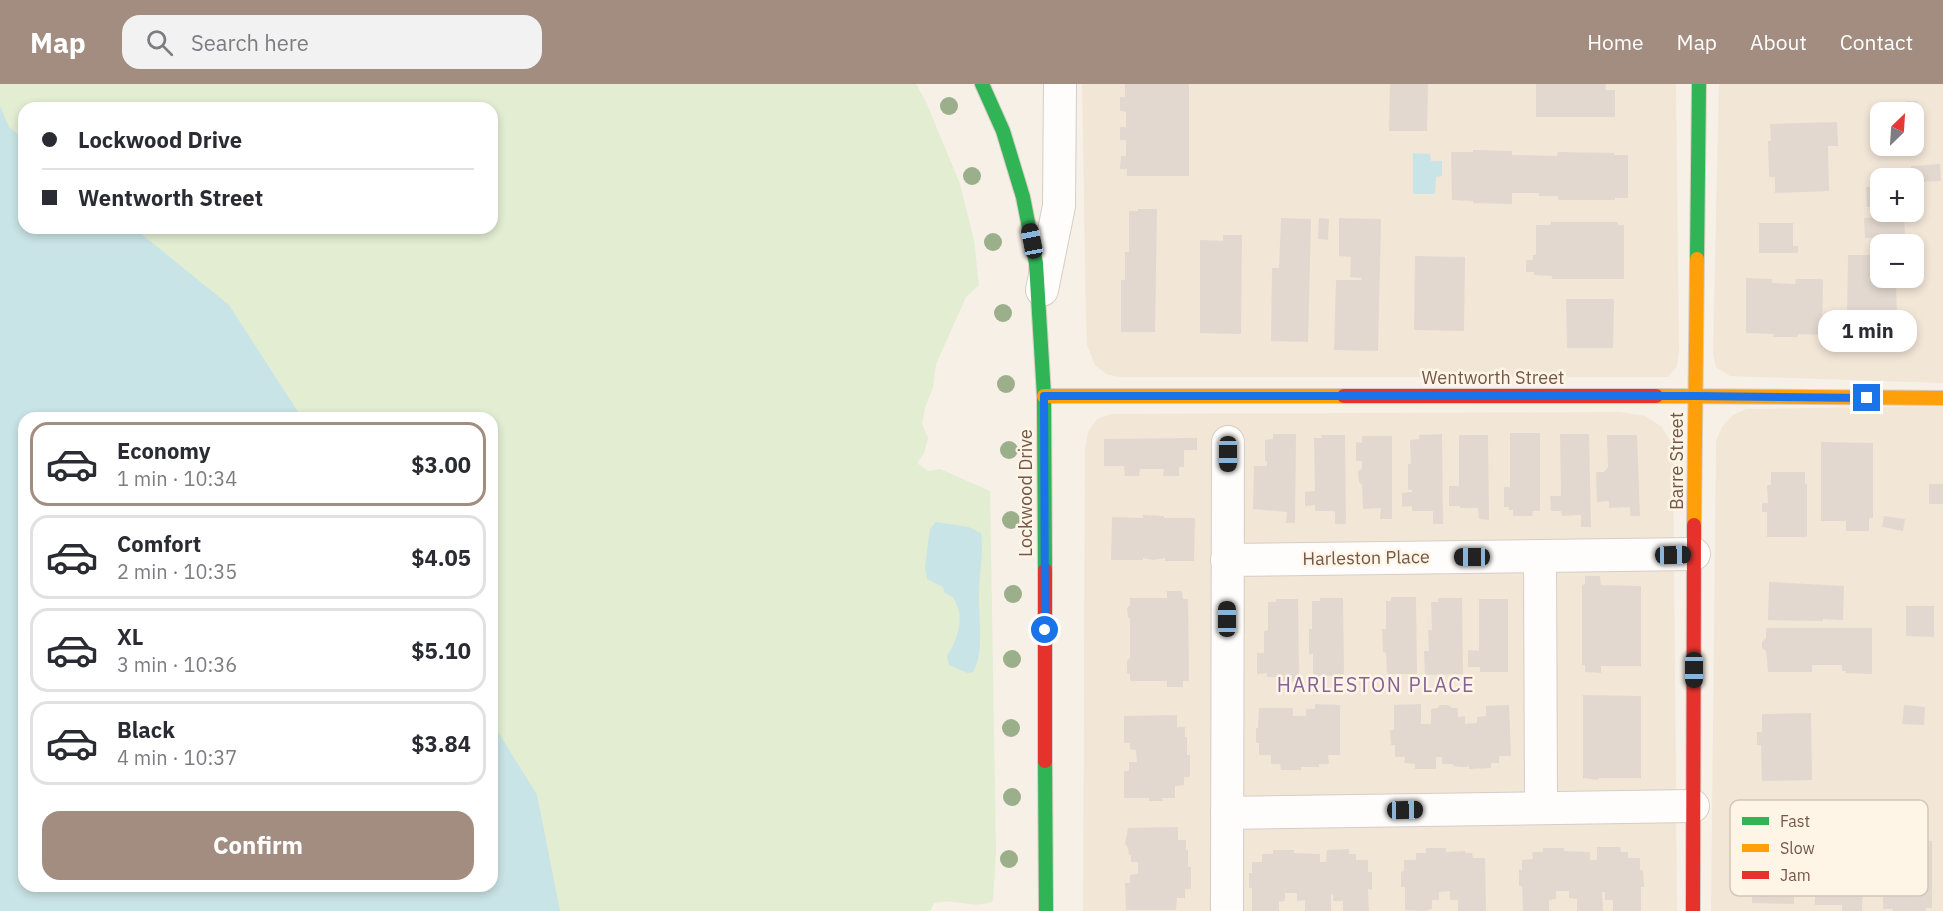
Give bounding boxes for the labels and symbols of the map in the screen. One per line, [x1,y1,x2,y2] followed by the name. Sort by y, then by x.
[1870,102,1924,156] north arrow
[1020,222,1044,260] car
[1818,311,1916,353] callout: 1 min
[1422,366,1564,389] street label: Wentworth Street
[1853,384,1880,411] route end
[1665,412,1688,510] street label: Barre Street
[1014,429,1037,557] street label: Lockwood Drive
[1219,436,1237,472] car
[1302,545,1430,570] street label: Harleston Place
[1655,546,1691,564] car
[1454,548,1490,566] car
[1218,601,1236,637] car
[1031,616,1058,643] route start
[1685,652,1703,688] car
[1277,671,1475,698] district label: HARLESTON PLACE
[1730,800,1928,896] legend
[1387,801,1423,819] car
[1780,811,1810,831] text: Fast
[1780,838,1815,858] text: Slow
[1780,865,1811,885] text: Jam

